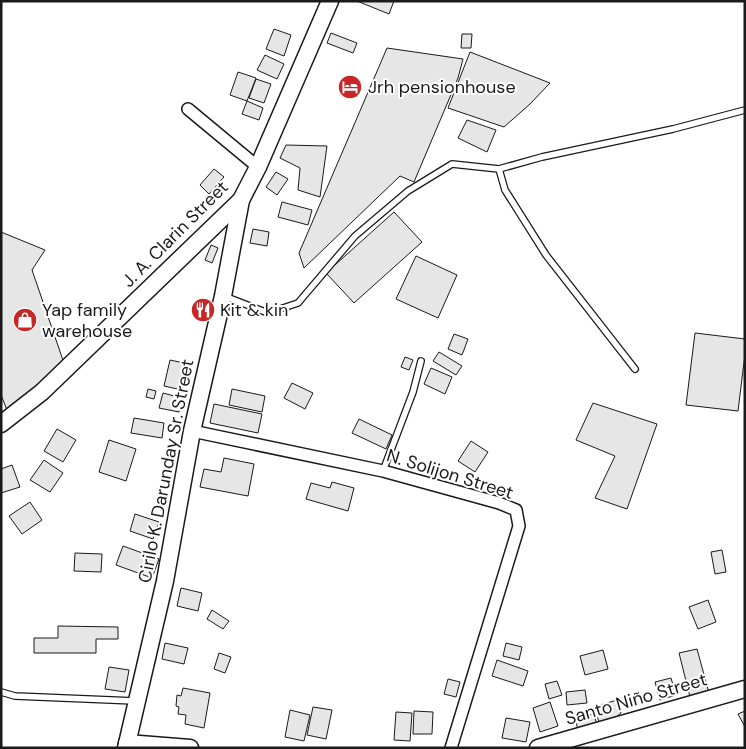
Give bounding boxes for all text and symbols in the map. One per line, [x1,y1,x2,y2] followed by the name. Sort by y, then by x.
[337,74,363,100] hotel icon: Jrh pensionhouse
[368,75,516,99] place label: Jrh pensionhouse
[117,176,233,292] street label: J. A. Clarin Street
[190,297,216,323] restaurant icon: Kit & kin
[42,298,132,343] place label: Yap family warehouse
[220,298,288,322] place label: Kit & kin
[12,307,38,333] shop icon: Yap family warehouse
[133,357,199,585] street label: Cirilo K. Darunday Sr. Street
[384,443,516,505] street label: N. Solijon Street
[562,667,710,731] street label: Santo Niño Street

